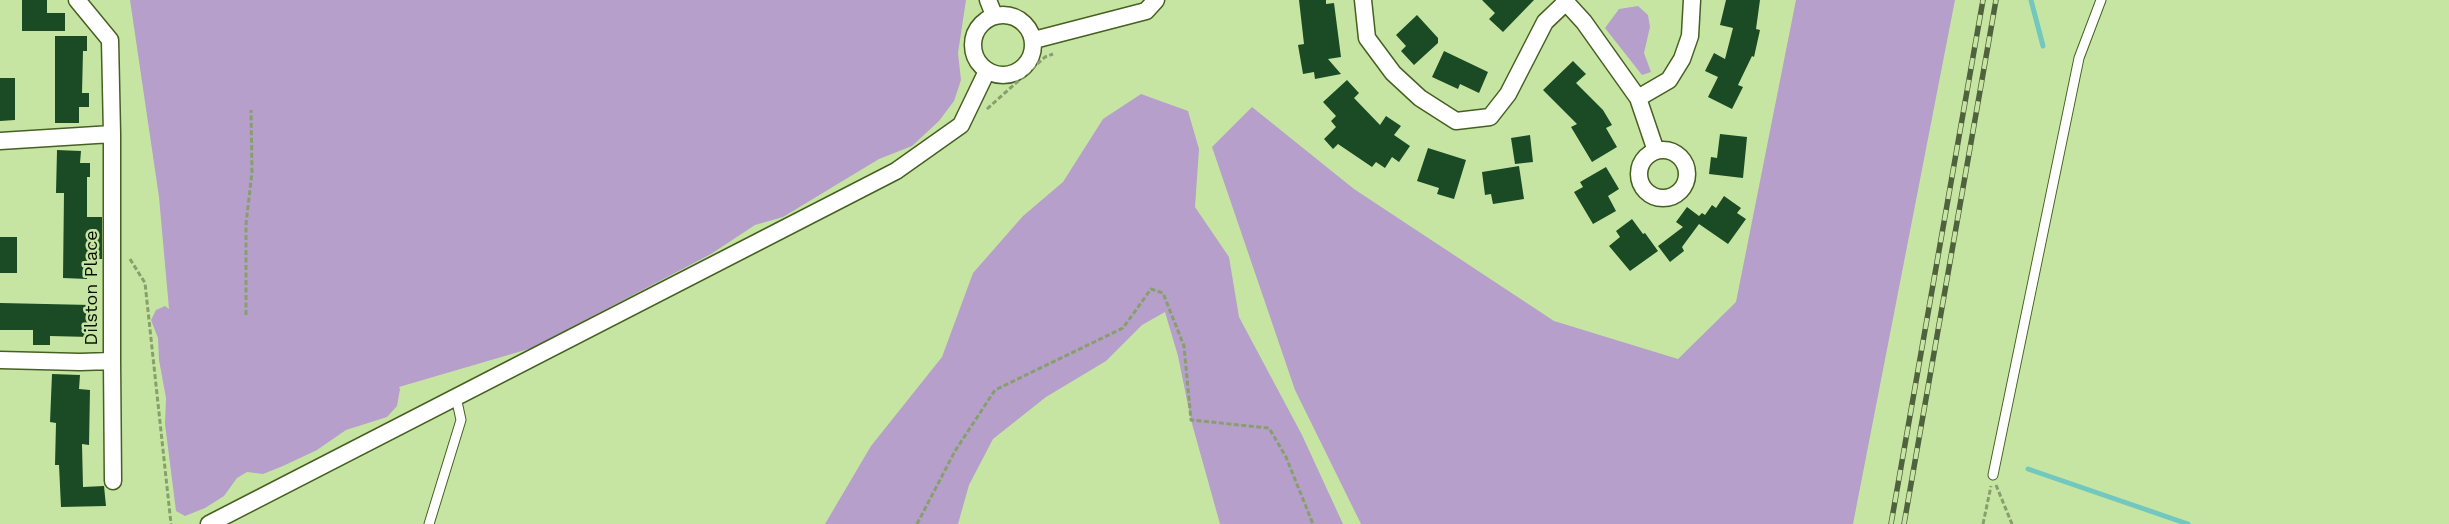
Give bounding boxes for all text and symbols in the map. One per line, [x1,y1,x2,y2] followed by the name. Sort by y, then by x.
[81,230,103,346] street label: Dilston Place

